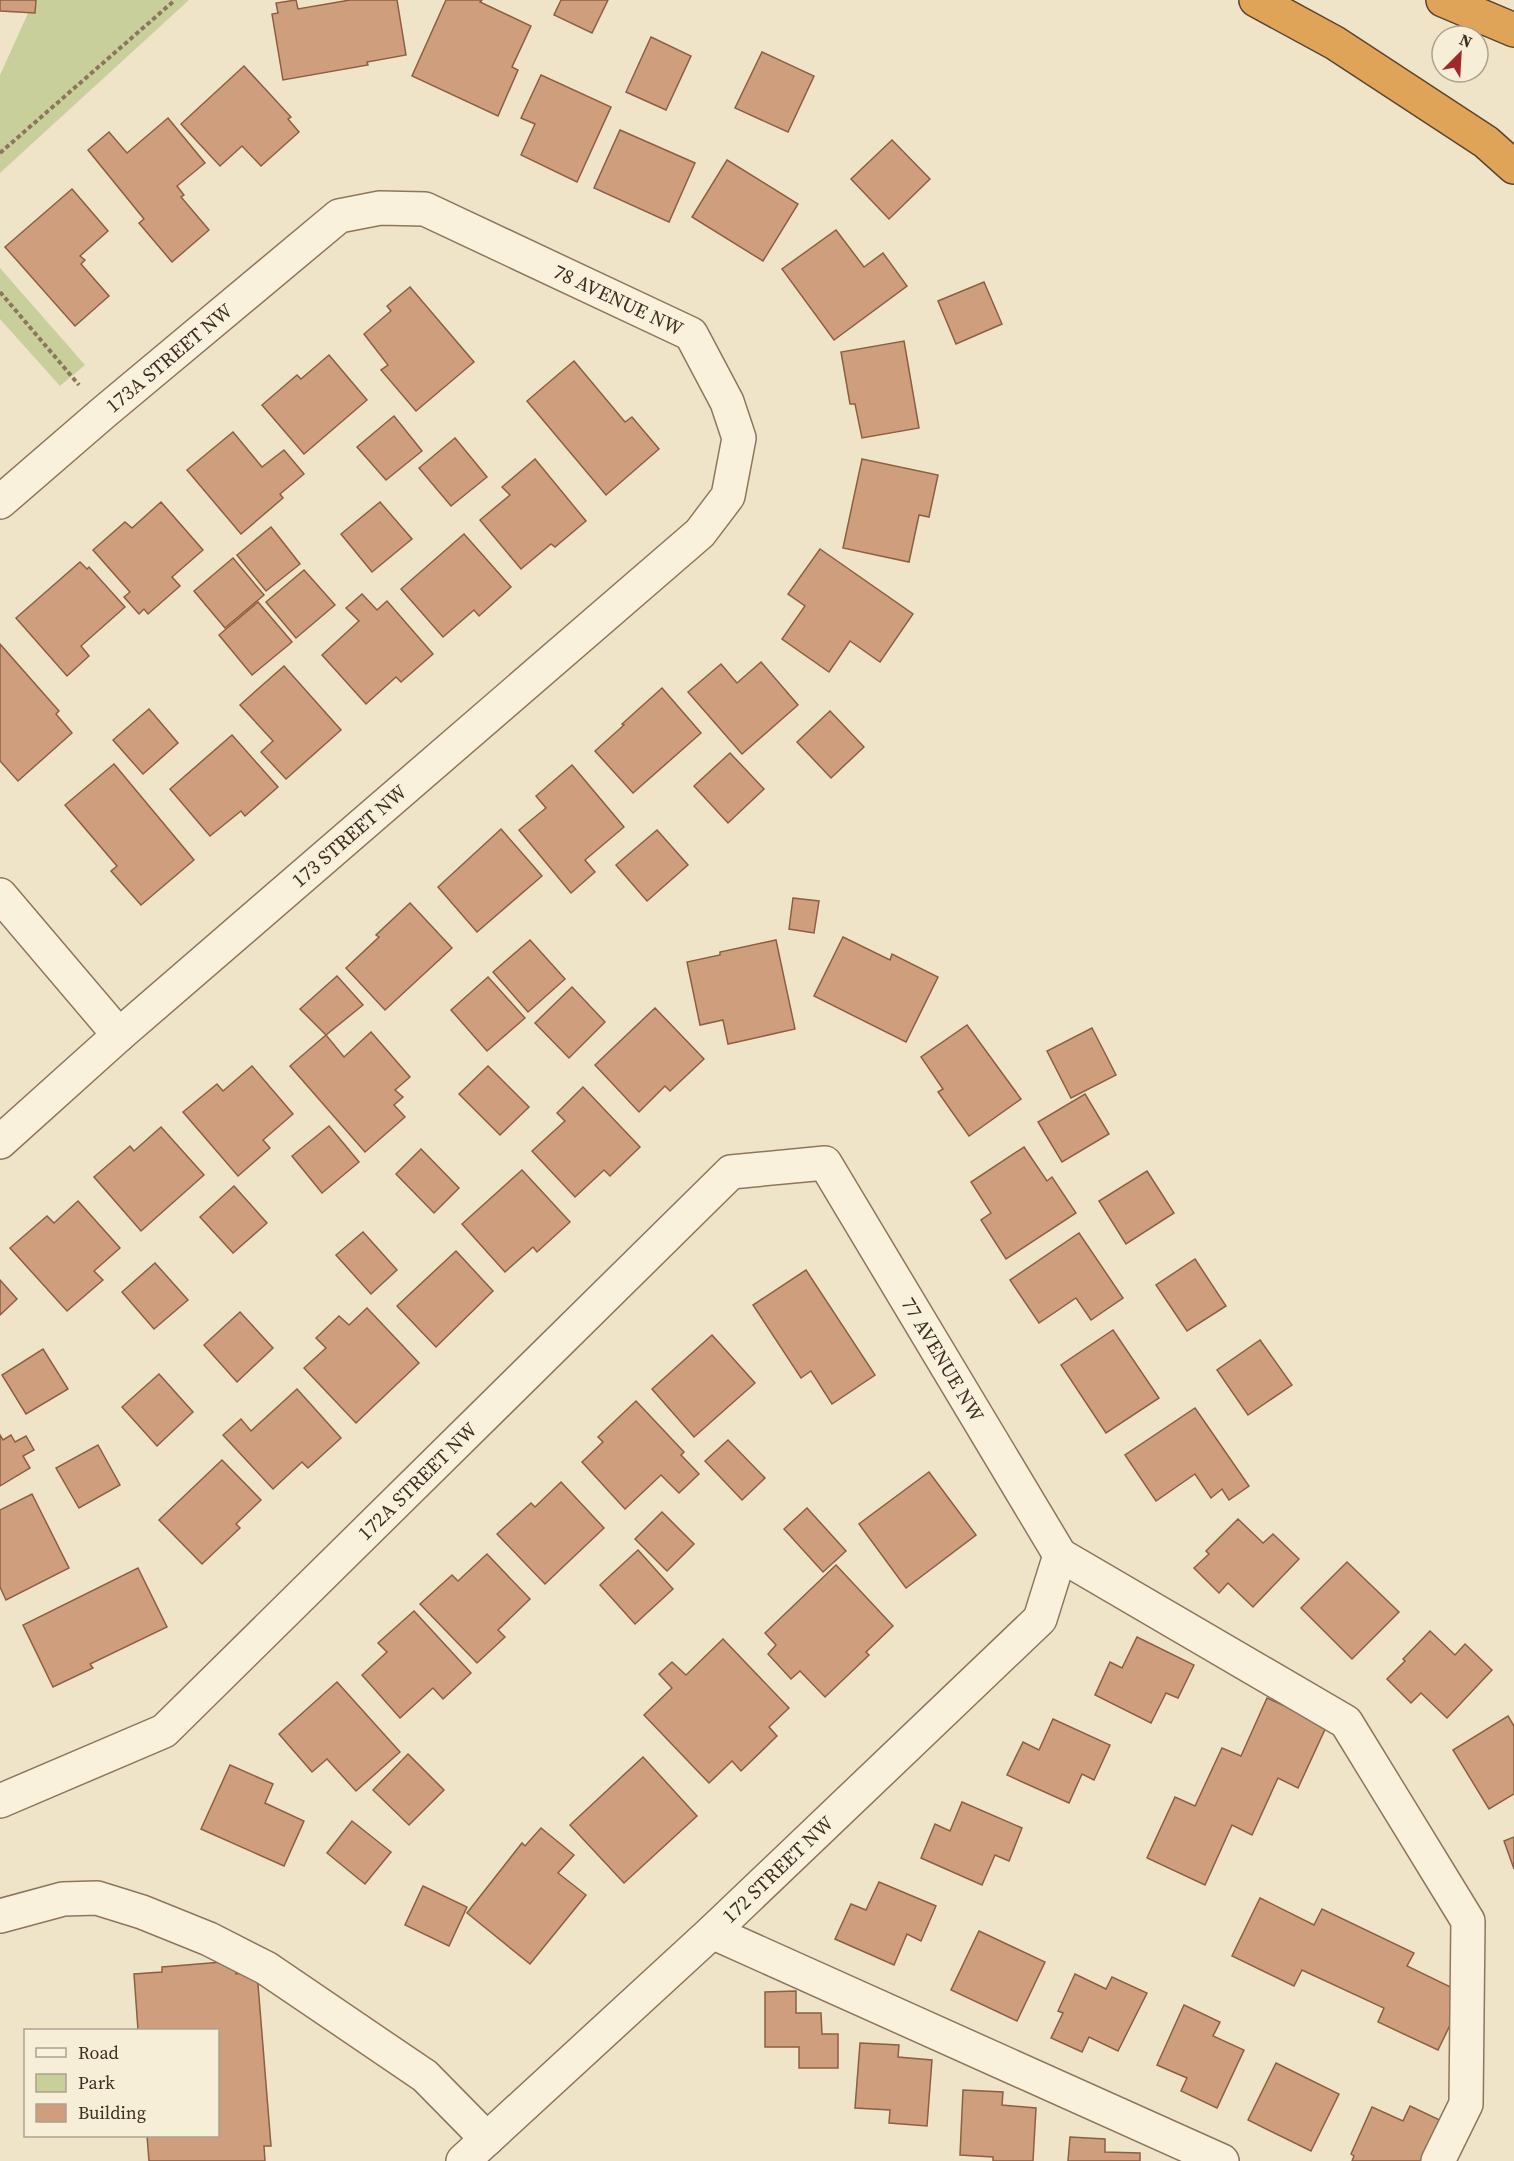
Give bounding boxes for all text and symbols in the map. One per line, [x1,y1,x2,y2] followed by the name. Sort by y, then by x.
[1430,24,1490,84] north arrow
[1456,28,1476,53] text: N
[549,257,689,343] street label: 78 AVENUE NW
[99,296,239,419] street label: 173A STREET NW
[285,778,413,894] street label: 173 STREET NW
[895,1292,991,1428] street label: 77 AVENUE NW
[351,1415,484,1547] street label: 172A STREET NW
[716,1809,840,1929] street label: 172 STREET NW
[24,2029,219,2137] legend
[78,2040,119,2065] text: Road
[78,2070,115,2095] text: Park
[78,2100,146,2125] text: Building

